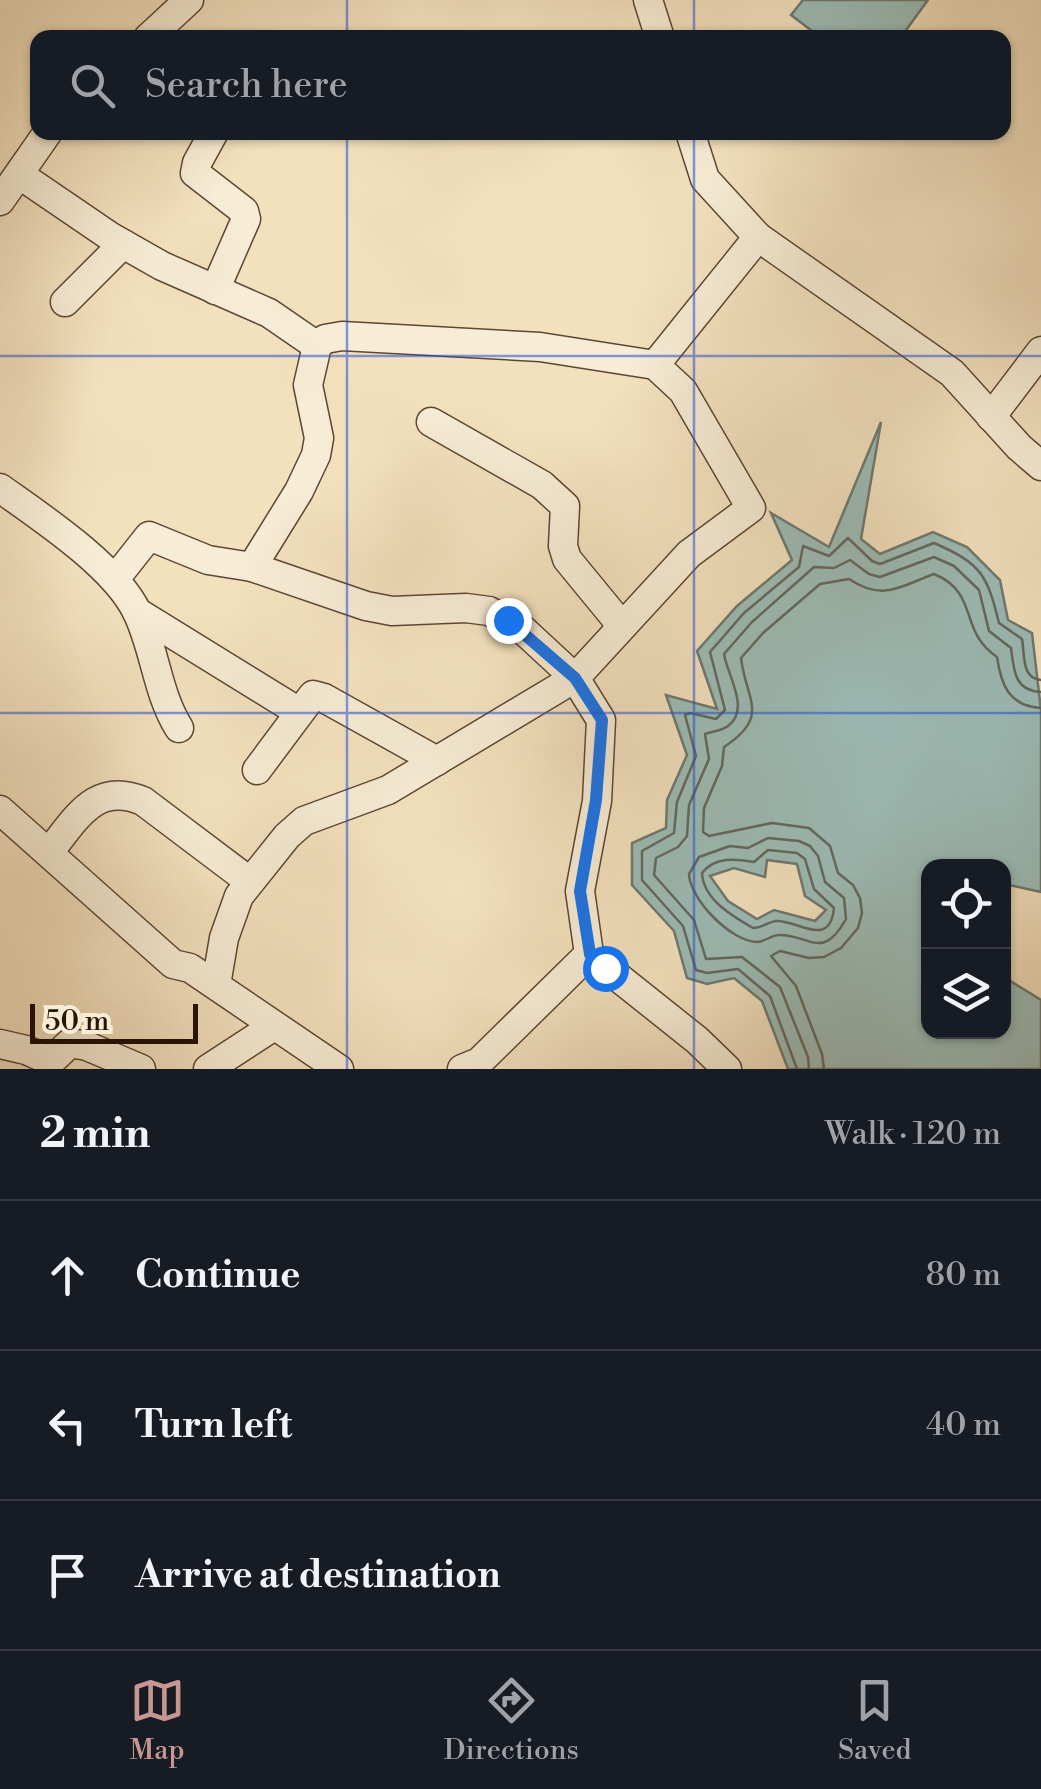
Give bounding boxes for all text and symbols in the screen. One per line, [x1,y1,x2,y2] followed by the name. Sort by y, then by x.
[30,30,1011,140] search box
[65,58,120,113] icon: search
[145,62,348,109] text: Search here
[486,598,532,644] route end
[921,859,1011,1039] map controls
[921,859,1011,949] button: locate
[583,946,629,992] route start
[921,949,1011,1039] button: layers
[30,999,198,1044] scale bar
[45,1004,109,1039] text: 50 m
[40,1108,150,1161] text: 2 min
[825,1114,1001,1154] text: Walk · 120 m
[40,1248,95,1303] icon: ahead
[135,1252,300,1299] text: Continue
[926,1255,1001,1295] text: 80 m
[40,1398,95,1453] icon: left
[135,1402,292,1449] text: Turn left
[926,1405,1001,1445] text: 40 m
[40,1548,95,1603] icon: arrive
[135,1552,501,1599] text: Arrive at destination
[130,1673,185,1768] tab: Map
[444,1673,579,1768] tab: Directions
[838,1673,911,1768] tab: Saved

